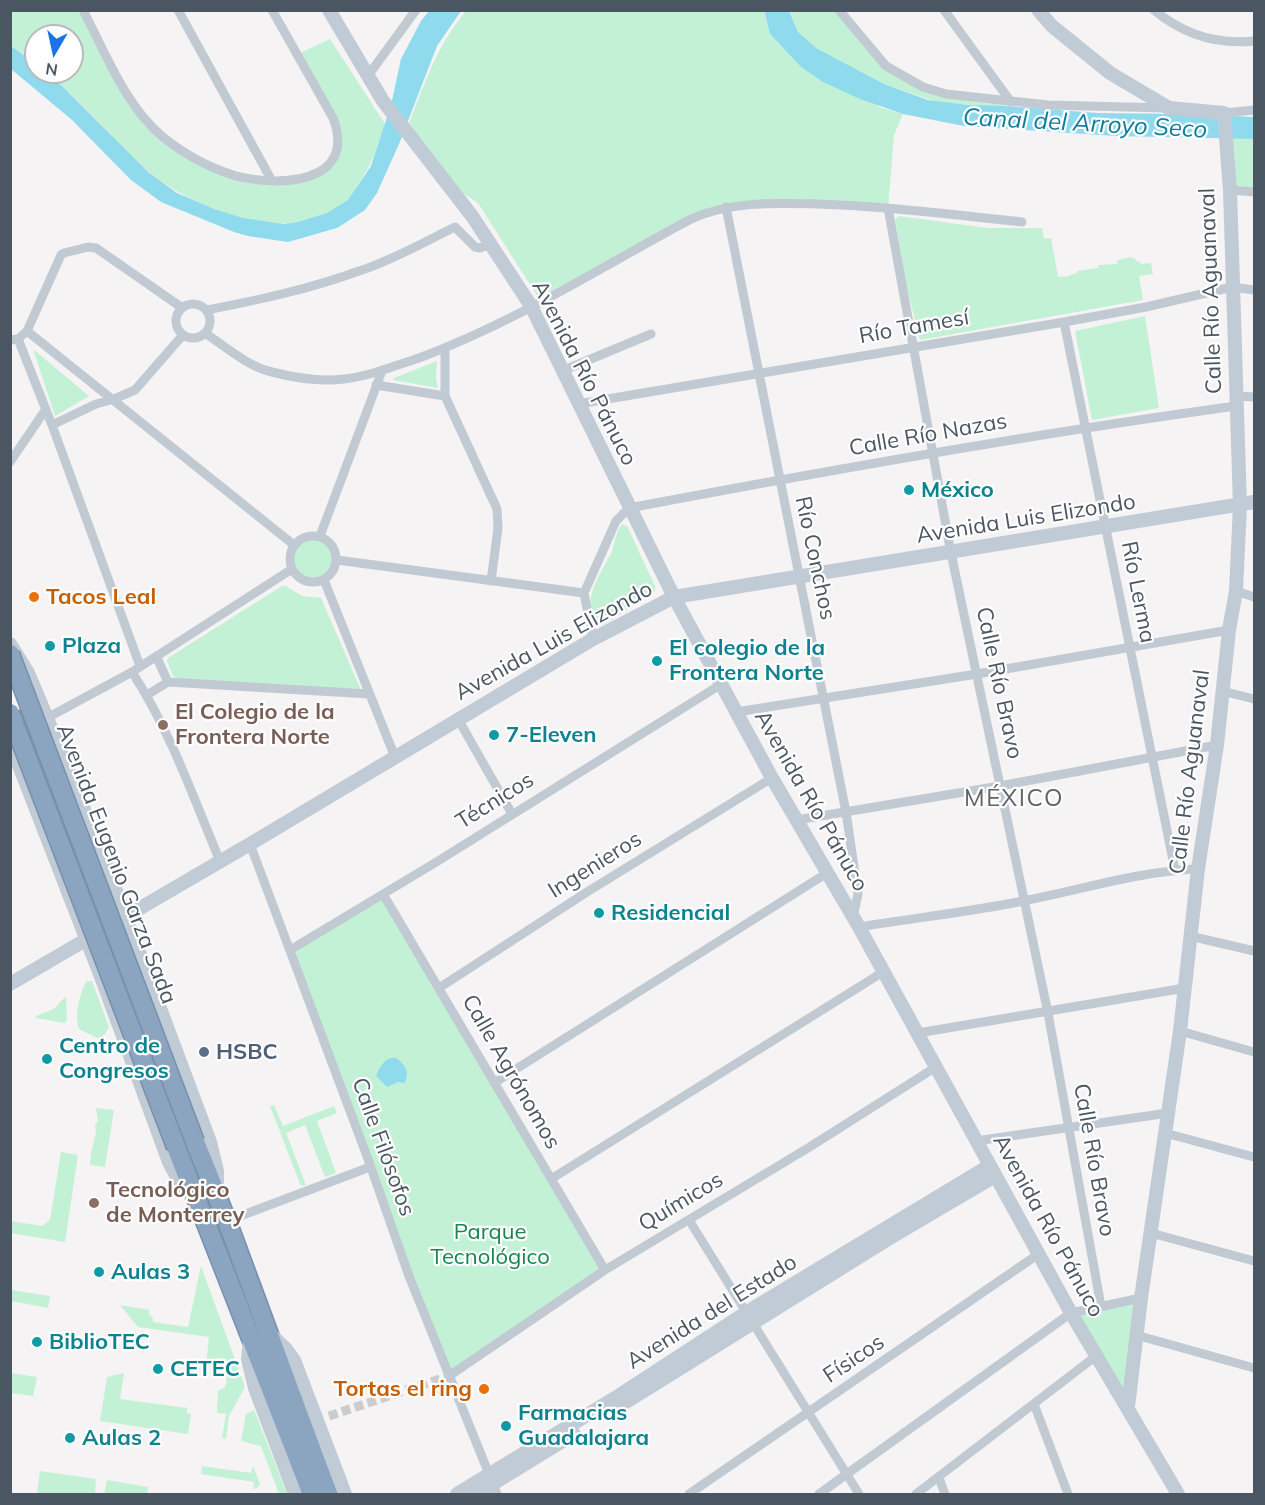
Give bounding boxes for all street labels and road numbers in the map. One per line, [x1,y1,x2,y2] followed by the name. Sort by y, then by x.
[1194,188,1228,394] street label: Calle Río Aguanaval
[526,276,642,470] street label: Avenida Río Pánuco
[857,304,971,350] street label: Río Tamesí
[847,408,1009,462] street label: Calle Río Nazas
[915,489,1137,549] street label: Avenida Luis Elizondo
[789,494,841,622] street label: Río Conchos
[1115,539,1161,645] street label: Río Lerma
[451,576,657,706] street label: Avenida Luis Elizondo
[970,605,1028,761] street label: Calle Río Bravo
[1164,668,1216,876] street label: Calle Río Aguanaval
[748,706,874,896] street label: Avenida Río Pánuco
[50,720,182,1008] street label: Avenida Eugenio Garza Sada
[451,767,539,835] street label: Técnicos
[543,826,647,904] street label: Ingenieros
[456,990,566,1154] street label: Calle Agrónomos
[346,1074,420,1220] street label: Calle Filósofos
[1068,1081,1120,1239] street label: Calle Río Bravo
[987,1130,1109,1322] street label: Avenida Río Pánuco
[634,1167,728,1237] street label: Químicos
[622,1249,802,1375] street label: Avenida del Estado
[818,1329,890,1389] street label: Físicos

